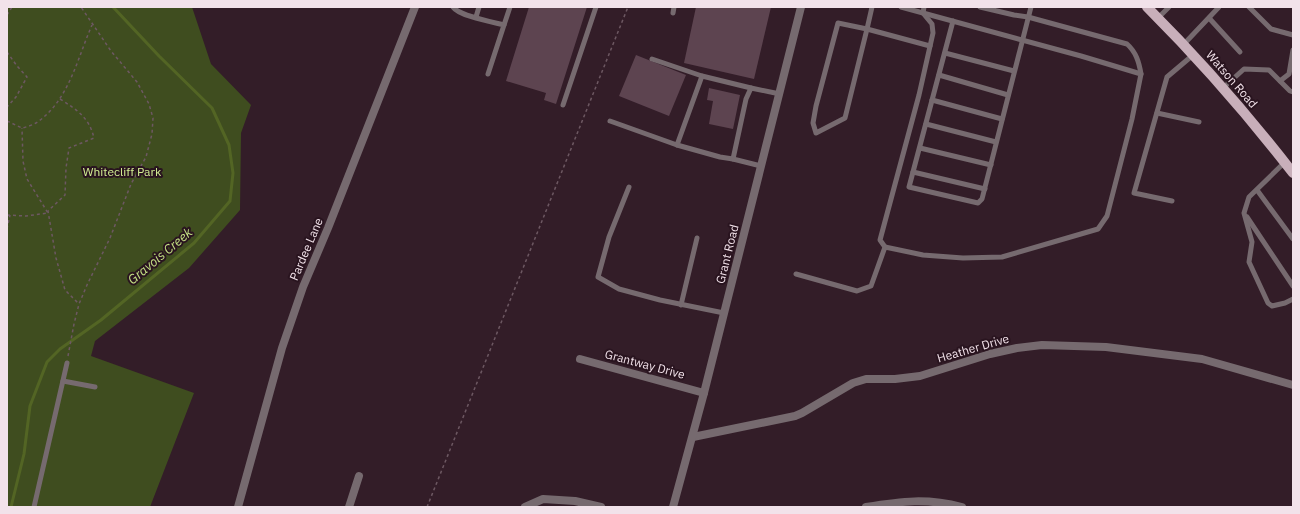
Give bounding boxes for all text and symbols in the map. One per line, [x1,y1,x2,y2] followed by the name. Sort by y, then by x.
[1203,47,1261,111] street label: Watson Road
[83,164,162,179] park label: Whitecliff Park
[286,215,326,283] street label: Pardee Lane
[712,223,742,285] street label: Grant Road
[124,224,196,288] water label: Gravois Creek
[935,330,1011,365] street label: Heather Drive
[603,346,687,382] street label: Grantway Drive

